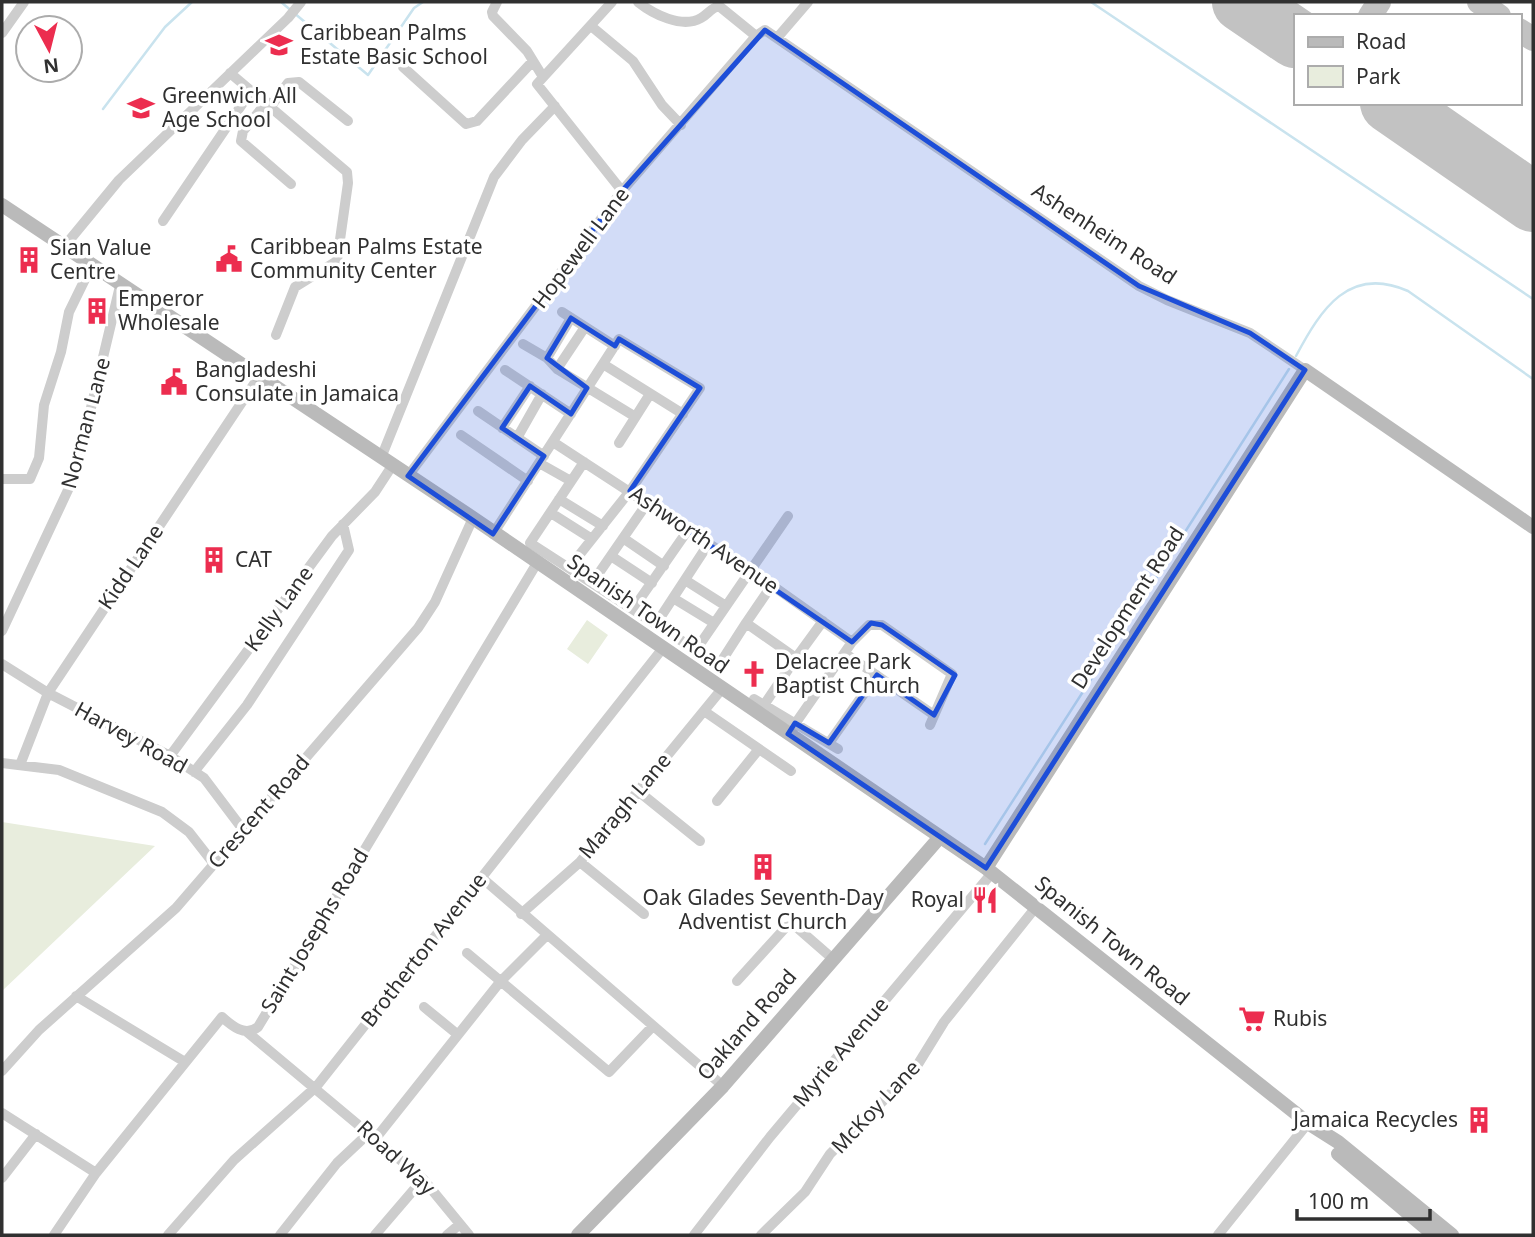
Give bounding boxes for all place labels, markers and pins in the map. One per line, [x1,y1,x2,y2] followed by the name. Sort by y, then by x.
[300,18,488,70] place label: Caribbean Palms Estate Basic School
[264,30,294,60] school or university icon: Caribbean Palms Estate Basic School
[162,81,297,133] place label: Greenwich All Age School
[126,93,156,123] school or university icon: Greenwich All Age School
[250,232,483,284] place label: Caribbean Palms Estate Community Center
[50,233,151,285] place label: Sian Value Centre
[214,244,244,274] public building icon: Caribbean Palms Estate Community Center
[14,245,44,275] building icon: Sian Value Centre
[118,284,220,336] place label: Emperor Wholesale
[82,296,112,326] building icon: Emperor Wholesale
[195,355,399,407] place label: Bangladeshi Consulate in Jamaica
[159,367,189,397] public building icon: Bangladeshi Consulate in Jamaica
[199,545,229,575] building icon: CAT
[235,545,272,573] place label: CAT
[775,647,920,699] place label: Delacree Park Baptist Church
[739,659,769,689] church icon: Delacree Park Baptist Church
[748,852,778,882] building icon: Oak Glades Seventh-Day Adventist Church
[642,883,884,935] place label: Oak Glades Seventh-Day Adventist Church
[911,885,964,913] place label: Royal
[970,885,1000,915] restaurant icon: Royal
[1237,1004,1267,1034] supermarket icon: Rubis
[1273,1004,1327,1032] place label: Rubis
[1291,1105,1458,1133] place label: Jamaica Recycles
[1464,1105,1494,1135] building icon: Jamaica Recycles

